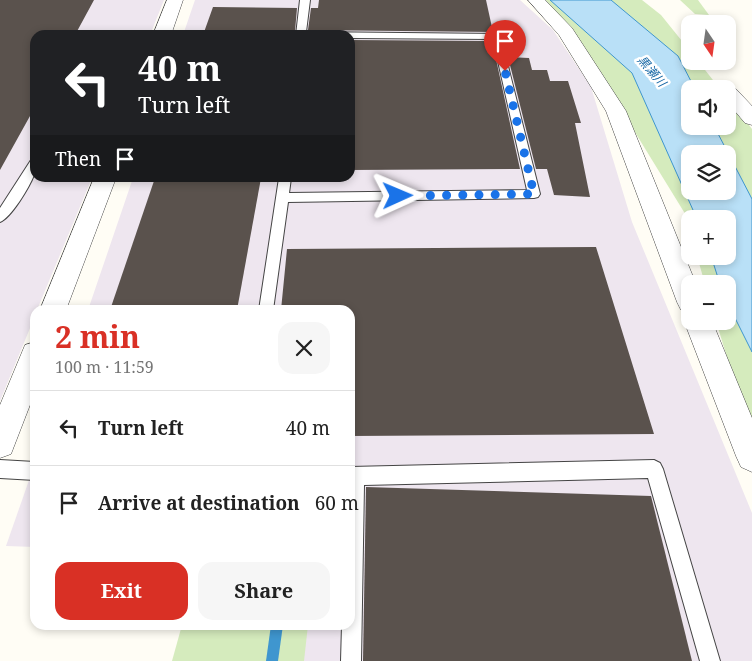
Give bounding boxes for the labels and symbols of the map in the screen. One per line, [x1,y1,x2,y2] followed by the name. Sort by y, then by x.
[681,15,736,70] north arrow
[484,20,526,71] pin
[634,52,672,92] water label: 黒瀬川
[371,169,423,221] position arrow

